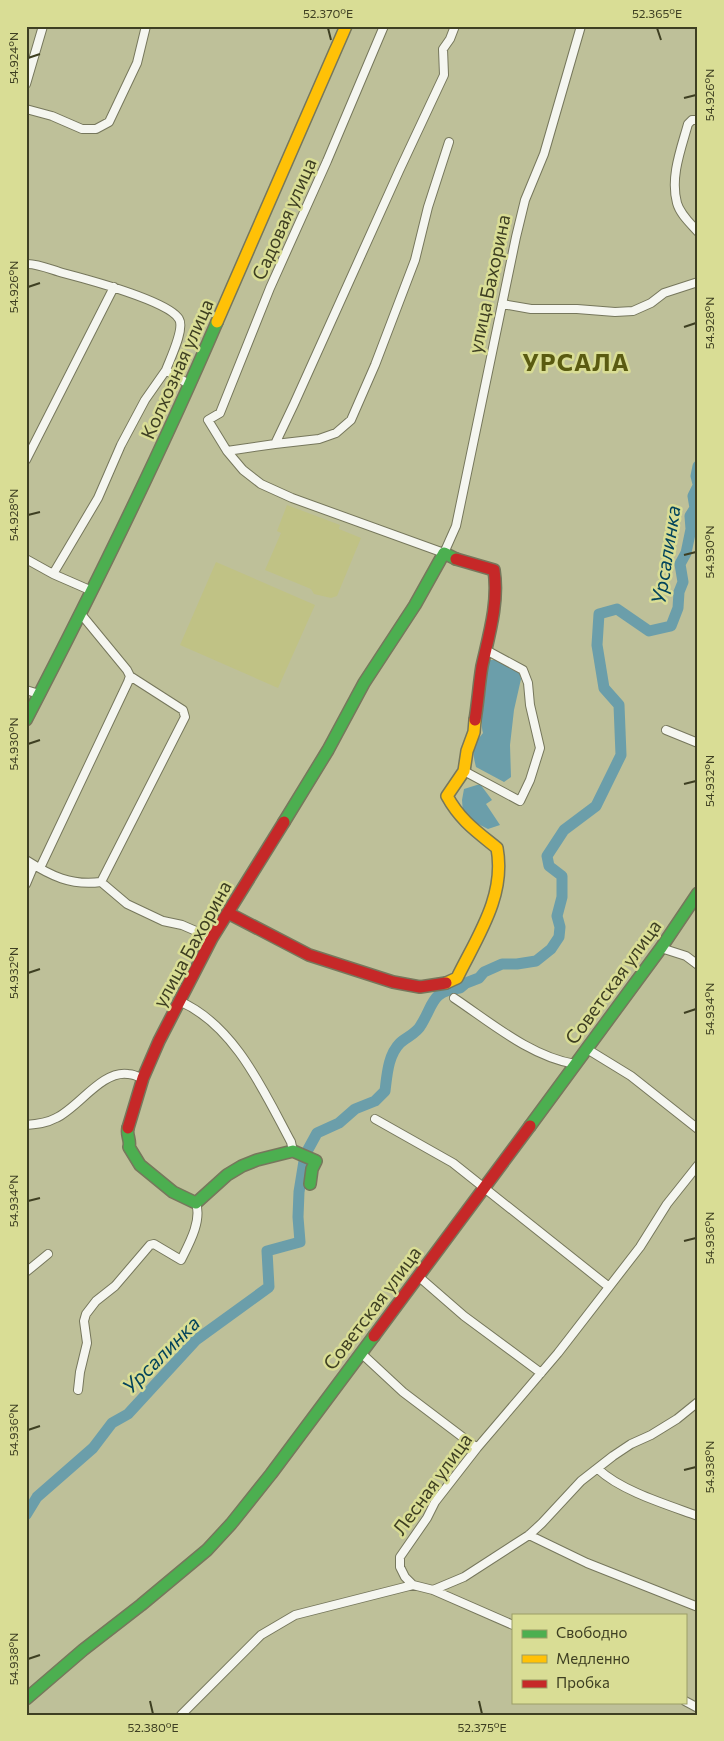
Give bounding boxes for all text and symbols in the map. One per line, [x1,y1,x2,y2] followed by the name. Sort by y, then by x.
[303,6,353,20] text: 52.370°E
[632,6,682,20] text: 52.365°E
[6,32,20,84] text: 54.924°N
[702,69,716,121] text: 54.926°N
[246,154,321,283] street label: Садовая улица
[463,213,514,355] street label: улица Бахорина
[6,261,20,313] text: 54.926°N
[135,295,218,442] street label: Колхозная улица
[702,297,716,349] text: 54.928°N
[522,347,630,376] district label: УРСАЛА
[6,489,20,541] text: 54.928°N
[645,504,685,606] water label: Урсалинка
[702,525,716,579] text: 54.930°N
[6,717,20,771] text: 54.930°N
[702,755,716,807] text: 54.932°N
[147,876,236,1011] street label: улица Бахорина
[560,915,665,1048] street label: Советская улица
[6,947,20,999] text: 54.932°N
[702,983,716,1035] text: 54.934°N
[6,1175,20,1227] text: 54.934°N
[702,1212,716,1264] text: 54.936°N
[318,1242,425,1374] street label: Советская улица
[117,1311,204,1398] water label: Урсалинка
[6,1404,20,1456] text: 54.936°N
[387,1428,476,1539] street label: Лесная улица
[702,1441,716,1493] text: 54.938°N
[512,1614,686,1704] legend
[556,1623,627,1641] text: Свободно
[6,1633,20,1685] text: 54.938°N
[556,1649,630,1667] text: Медленно
[556,1673,610,1691] text: Пробка
[127,1720,179,1734] text: 52.380°E
[457,1720,507,1734] text: 52.375°E

